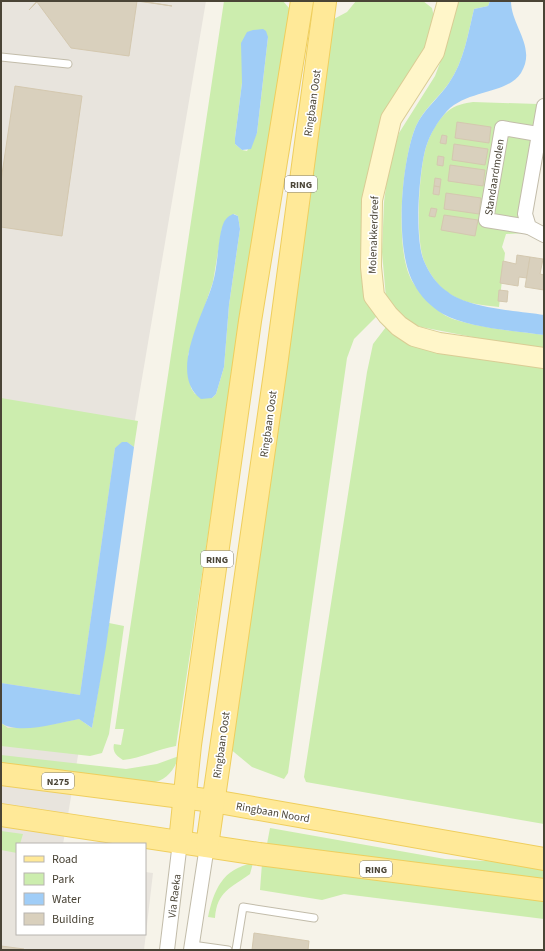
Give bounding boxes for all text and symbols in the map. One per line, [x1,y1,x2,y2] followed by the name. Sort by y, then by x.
[300,69,325,137] street label: Ringbaan Oost
[481,138,508,216] street label: Standaardmolen
[285,176,317,192] road number: RING
[365,195,382,274] street label: Molenakkerdreef
[256,390,281,458] street label: Ringbaan Oost
[201,551,233,567] road number: RING
[209,711,234,779] street label: Ringbaan Oost
[42,773,74,789] road number: N275
[235,799,311,826] street label: Ringbaan Noord
[16,843,146,935] legend
[52,851,78,868] text: Road
[360,861,392,877] road number: RING
[52,871,74,888] text: Park
[164,873,185,919] street label: Via Raeka
[52,891,82,908] text: Water
[52,911,94,928] text: Building

